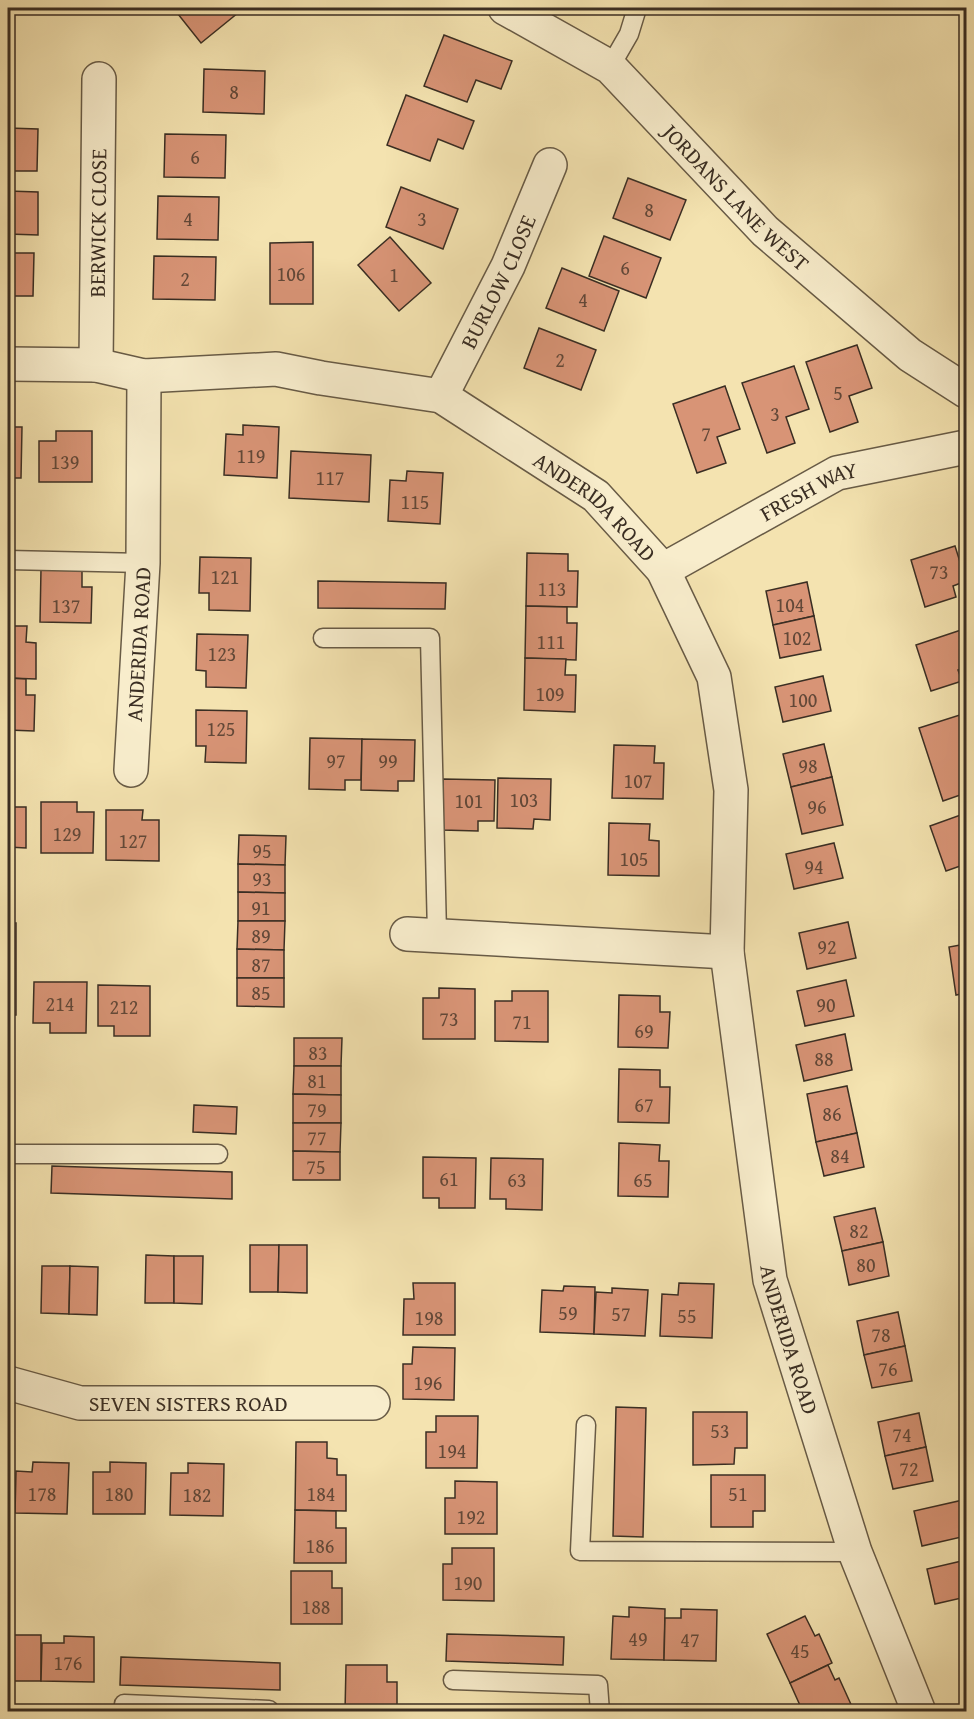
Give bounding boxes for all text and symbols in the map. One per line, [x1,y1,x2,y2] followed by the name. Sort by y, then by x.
[229,77,239,106] house number: 8
[654,114,817,278] street label: JORDANS LANE WEST
[190,142,200,171] house number: 6
[81,148,114,298] street label: BERWICK CLOSE
[644,195,654,224] house number: 8
[183,204,193,233] house number: 4
[417,204,427,233] house number: 3
[452,210,544,354] street label: BURLOW CLOSE
[620,253,630,282] house number: 6
[277,259,305,288] house number: 106
[389,260,399,289] house number: 1
[180,264,190,293] house number: 2
[578,285,588,314] house number: 4
[555,345,565,374] house number: 2
[833,378,843,407] house number: 5
[770,399,780,428] house number: 3
[701,419,711,448] house number: 7
[237,441,265,470] house number: 119
[527,444,664,568] street label: ANDERIDA ROAD
[51,447,79,476] house number: 139
[754,453,860,529] street label: FRESH WAY
[316,463,344,492] house number: 117
[401,487,429,516] house number: 115
[929,557,949,586] house number: 73
[211,562,239,591] house number: 121
[118,566,159,722] street label: ANDERIDA ROAD
[538,574,566,603] house number: 113
[776,590,804,619] house number: 104
[52,591,80,620] house number: 137
[783,623,811,652] house number: 102
[537,627,565,656] house number: 111
[208,639,236,668] house number: 123
[536,679,564,708] house number: 109
[789,685,817,714] house number: 100
[207,714,235,743] house number: 125
[326,746,346,775] house number: 97
[378,746,398,775] house number: 99
[798,751,818,780] house number: 98
[624,766,652,795] house number: 107
[510,785,538,814] house number: 103
[455,786,483,815] house number: 101
[807,792,827,821] house number: 96
[53,819,81,848] house number: 129
[119,826,147,855] house number: 127
[252,836,272,865] house number: 95
[620,844,648,873] house number: 105
[804,852,824,881] house number: 94
[252,864,272,893] house number: 93
[251,893,271,922] house number: 91
[251,921,271,950] house number: 89
[817,932,837,961] house number: 92
[251,950,271,979] house number: 87
[251,978,271,1007] house number: 85
[46,989,74,1018] house number: 214
[816,990,836,1019] house number: 90
[110,992,138,1021] house number: 212
[439,1004,459,1033] house number: 73
[512,1007,532,1036] house number: 71
[634,1016,654,1045] house number: 69
[308,1038,328,1067] house number: 83
[814,1044,834,1073] house number: 88
[307,1066,327,1095] house number: 81
[634,1090,654,1119] house number: 67
[307,1095,327,1124] house number: 79
[822,1099,842,1128] house number: 86
[307,1123,327,1152] house number: 77
[830,1141,850,1170] house number: 84
[306,1152,326,1181] house number: 75
[439,1164,459,1193] house number: 61
[507,1165,527,1194] house number: 63
[633,1165,653,1194] house number: 65
[849,1216,869,1245] house number: 82
[856,1250,876,1279] house number: 80
[752,1263,827,1418] street label: ANDERIDA ROAD
[558,1298,578,1327] house number: 59
[611,1299,631,1328] house number: 57
[677,1301,697,1330] house number: 55
[415,1303,443,1332] house number: 198
[871,1320,891,1349] house number: 78
[878,1354,898,1383] house number: 76
[414,1368,442,1397] house number: 196
[89,1387,288,1419] street label: SEVEN SISTERS ROAD
[710,1416,730,1445] house number: 53
[892,1420,912,1449] house number: 74
[438,1436,466,1465] house number: 194
[899,1454,919,1483] house number: 72
[28,1479,56,1508] house number: 178
[105,1479,133,1508] house number: 180
[307,1479,335,1508] house number: 184
[728,1479,748,1508] house number: 51
[183,1480,211,1509] house number: 182
[457,1502,485,1531] house number: 192
[306,1531,334,1560] house number: 186
[454,1568,482,1597] house number: 190
[302,1592,330,1621] house number: 188
[628,1624,648,1653] house number: 49
[680,1625,700,1654] house number: 47
[790,1636,810,1665] house number: 45
[54,1648,82,1677] house number: 176

